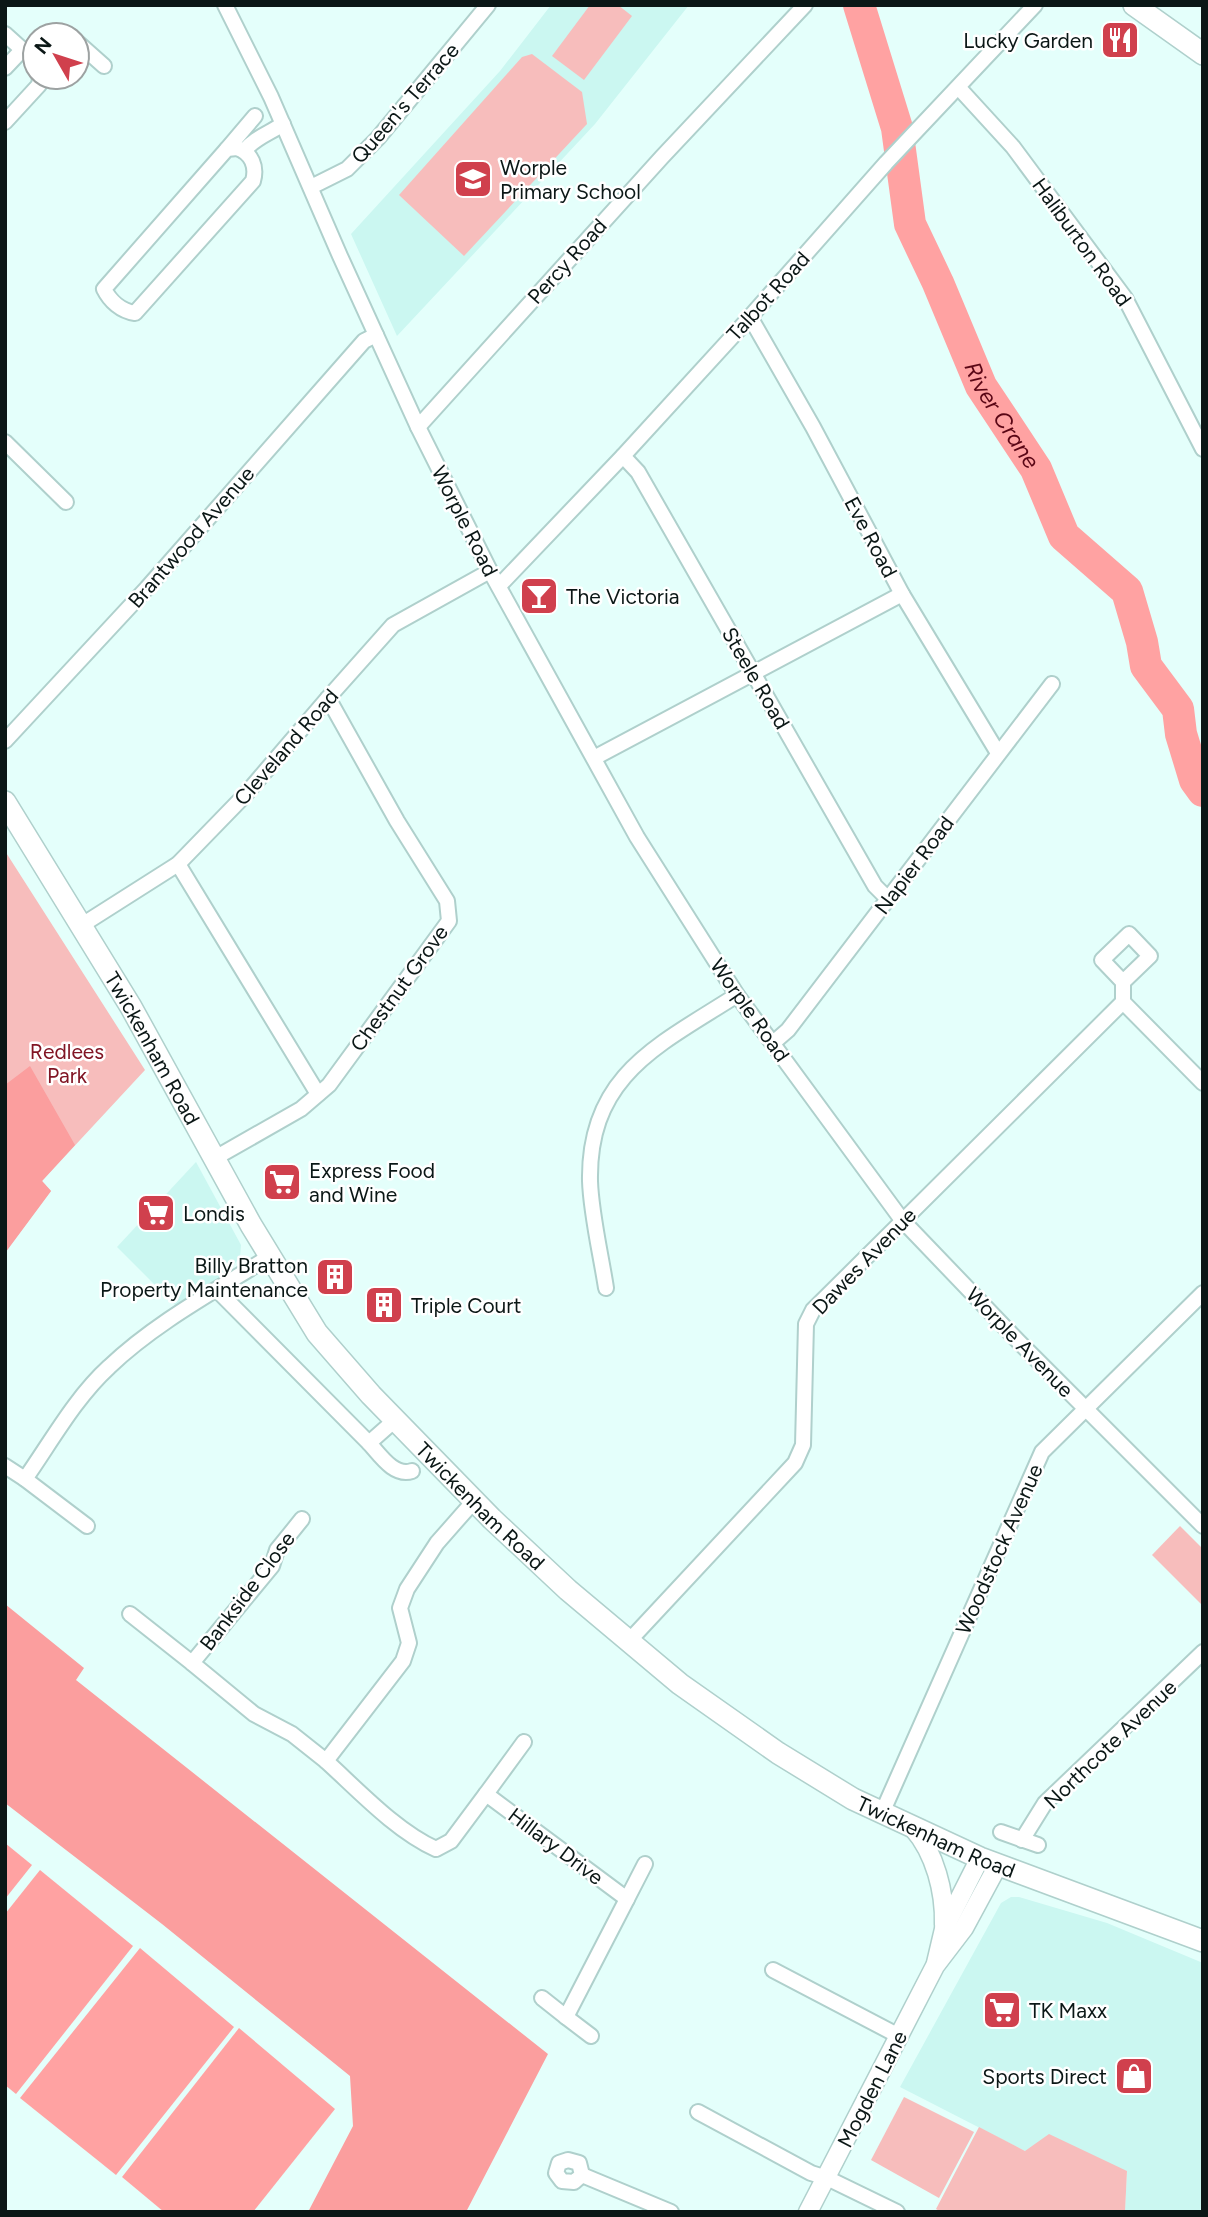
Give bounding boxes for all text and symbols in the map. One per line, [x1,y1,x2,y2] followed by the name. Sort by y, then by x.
[1099,19,1141,61] restaurant icon: Lucky Garden
[21,21,91,91] north arrow
[963,28,1093,53] place label: Lucky Garden
[30,33,57,59] text: N
[346,38,464,168] street label: Queen's Terrace
[500,155,641,204] place label: Worple Primary School
[452,158,494,200] school or university icon: Worple Primary School
[1027,173,1137,311] street label: Haliburton Road
[522,213,612,309] street label: Percy Road
[721,246,815,346] street label: Talbot Road
[958,358,1046,474] water label: River Crane
[123,461,259,613] street label: Brantwood Avenue
[426,462,504,580] street label: Worple Road
[839,492,903,582] street label: Eve Road
[518,575,560,617] bar icon: The Victoria
[566,584,680,609] place label: The Victoria
[717,623,795,733] street label: Steele Road
[229,684,343,810] street label: Cleveland Road
[869,811,959,919] street label: Napier Road
[345,920,453,1056] street label: Chestnut Grove
[705,953,795,1067] street label: Worple Road
[100,967,206,1129] street label: Twickenham Road
[30,1039,104,1088] park label: Redlees Park
[309,1158,435,1207] place label: Express Food and Wine
[261,1161,303,1203] supermarket icon: Express Food and Wine
[135,1192,177,1234] supermarket icon: Londis
[183,1201,245,1226] place label: Londis
[807,1202,921,1320] street label: Dawes Avenue
[100,1253,308,1302] place label: Billy Bratton Property Maintenance
[314,1256,356,1298] building icon: Billy Bratton Property Maintenance
[961,1282,1079,1402] street label: Worple Avenue
[363,1284,405,1326] building icon: Triple Court
[411,1293,521,1318] place label: Triple Court
[411,1437,550,1575] street label: Twickenham Road
[950,1460,1048,1638] street label: Woodstock Avenue
[194,1527,300,1655] street label: Bankside Close
[1039,1674,1181,1814] street label: Northcote Avenue
[853,1790,1019,1883] street label: Twickenham Road
[504,1802,608,1890] street label: Hillary Drive
[981,1989,1023,2031] supermarket icon: TK Maxx
[1029,1998,1107,2023] place label: TK Maxx
[832,2026,912,2152] street label: Mogden Lane
[1113,2055,1155,2097] shop icon: Sports Direct
[982,2064,1107,2089] place label: Sports Direct

